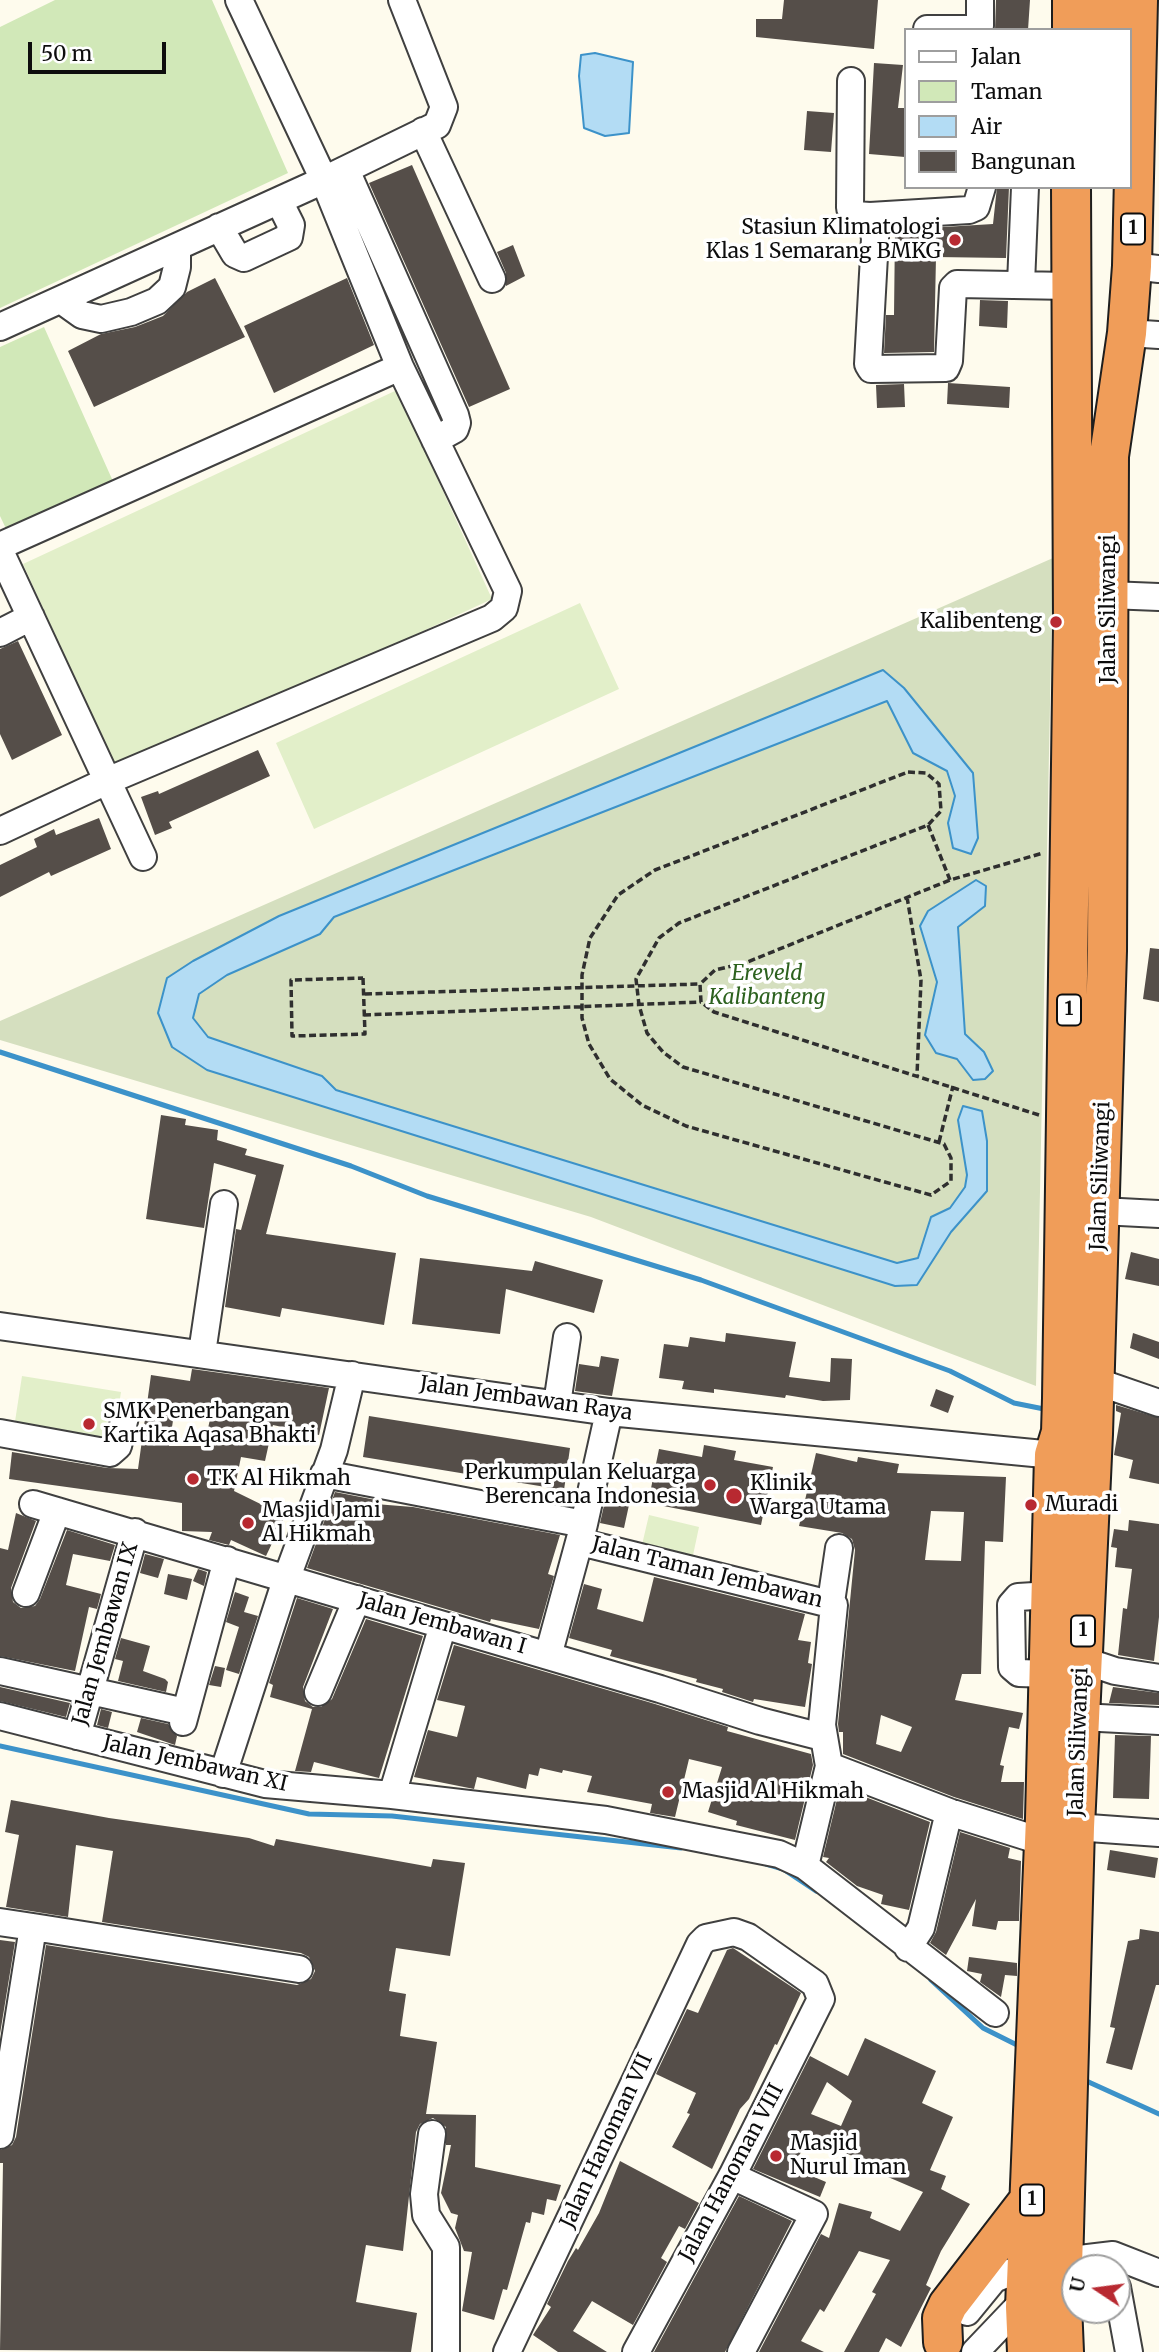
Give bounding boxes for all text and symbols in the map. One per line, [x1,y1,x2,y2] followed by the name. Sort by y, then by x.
[32,28,170,72] scale bar
[904,28,1131,189] legend
[41,40,92,67] text: 50 m
[971,43,1021,70] text: Jalan
[971,78,1042,105] text: Taman
[971,113,1002,140] text: Air
[971,148,1076,175] text: Bangunan
[1121,214,1145,244] road number: 1
[706,215,941,265] place label: Stasiun Klimatologi Klas 1 Semarang BMKG
[947,232,963,248] marker: Stasiun Klimatologi Klas 1 Semarang BMKG
[1096,534,1122,684] street label: Jalan Siliwangi
[920,609,1042,635] place label: Kalibenteng
[1048,614,1064,630] marker: Kalibenteng
[709,961,825,1011] park label: Ereveld Kalibanteng
[1057,994,1081,1026] road number: 1
[1086,1101,1116,1251] street label: Jalan Siliwangi
[418,1372,634,1426] street label: Jalan Jembawan Raya
[103,1399,316,1449] place label: SMK Penerbangan Kartika Aqasa Bhakti
[81,1416,97,1432] marker: SMK Penerbangan Kartika Aqasa Bhakti
[464,1460,696,1510] place label: Perkumpulan Keluarga Berencana Indonesia
[207,1466,351,1492] place label: TK Al Hikmah
[185,1471,201,1487] marker: TK Al Hikmah
[750,1471,886,1521] place label: Klinik Warga Utama
[702,1477,718,1493] marker: Perkumpulan Keluarga Berencana Indonesia
[724,1486,744,1506] marker: Klinik Warga Utama
[1045,1492,1118,1518] place label: Muradi
[1023,1497,1039,1513] marker: Muradi
[262,1498,381,1548] place label: Masjid Jami Al Hikmah
[240,1515,256,1531] marker: Masjid Jami Al Hikmah
[589,1532,825,1614] street label: Jalan Taman Jembawan
[68,1540,144,1728] street label: Jalan Jembawan IX
[355,1588,529,1660] street label: Jalan Jembawan I
[1071,1616,1095,1646] road number: 1
[1064,1667,1094,1817] street label: Jalan Siliwangi
[100,1730,290,1798] street label: Jalan Jembawan XI
[682,1779,864,1805] place label: Masjid Al Hikmah
[660,1784,676,1800] marker: Masjid Al Hikmah
[555,2049,659,2233] street label: Jalan Hanoman VII
[674,2080,790,2266] street label: Jalan Hanoman VIII
[790,2131,906,2181] place label: Masjid Nurul Iman
[768,2148,784,2164] marker: Masjid Nurul Iman
[1020,2184,1044,2216] road number: 1
[1061,2254,1131,2324] north arrow
[1064,2275,1091,2294] text: U

